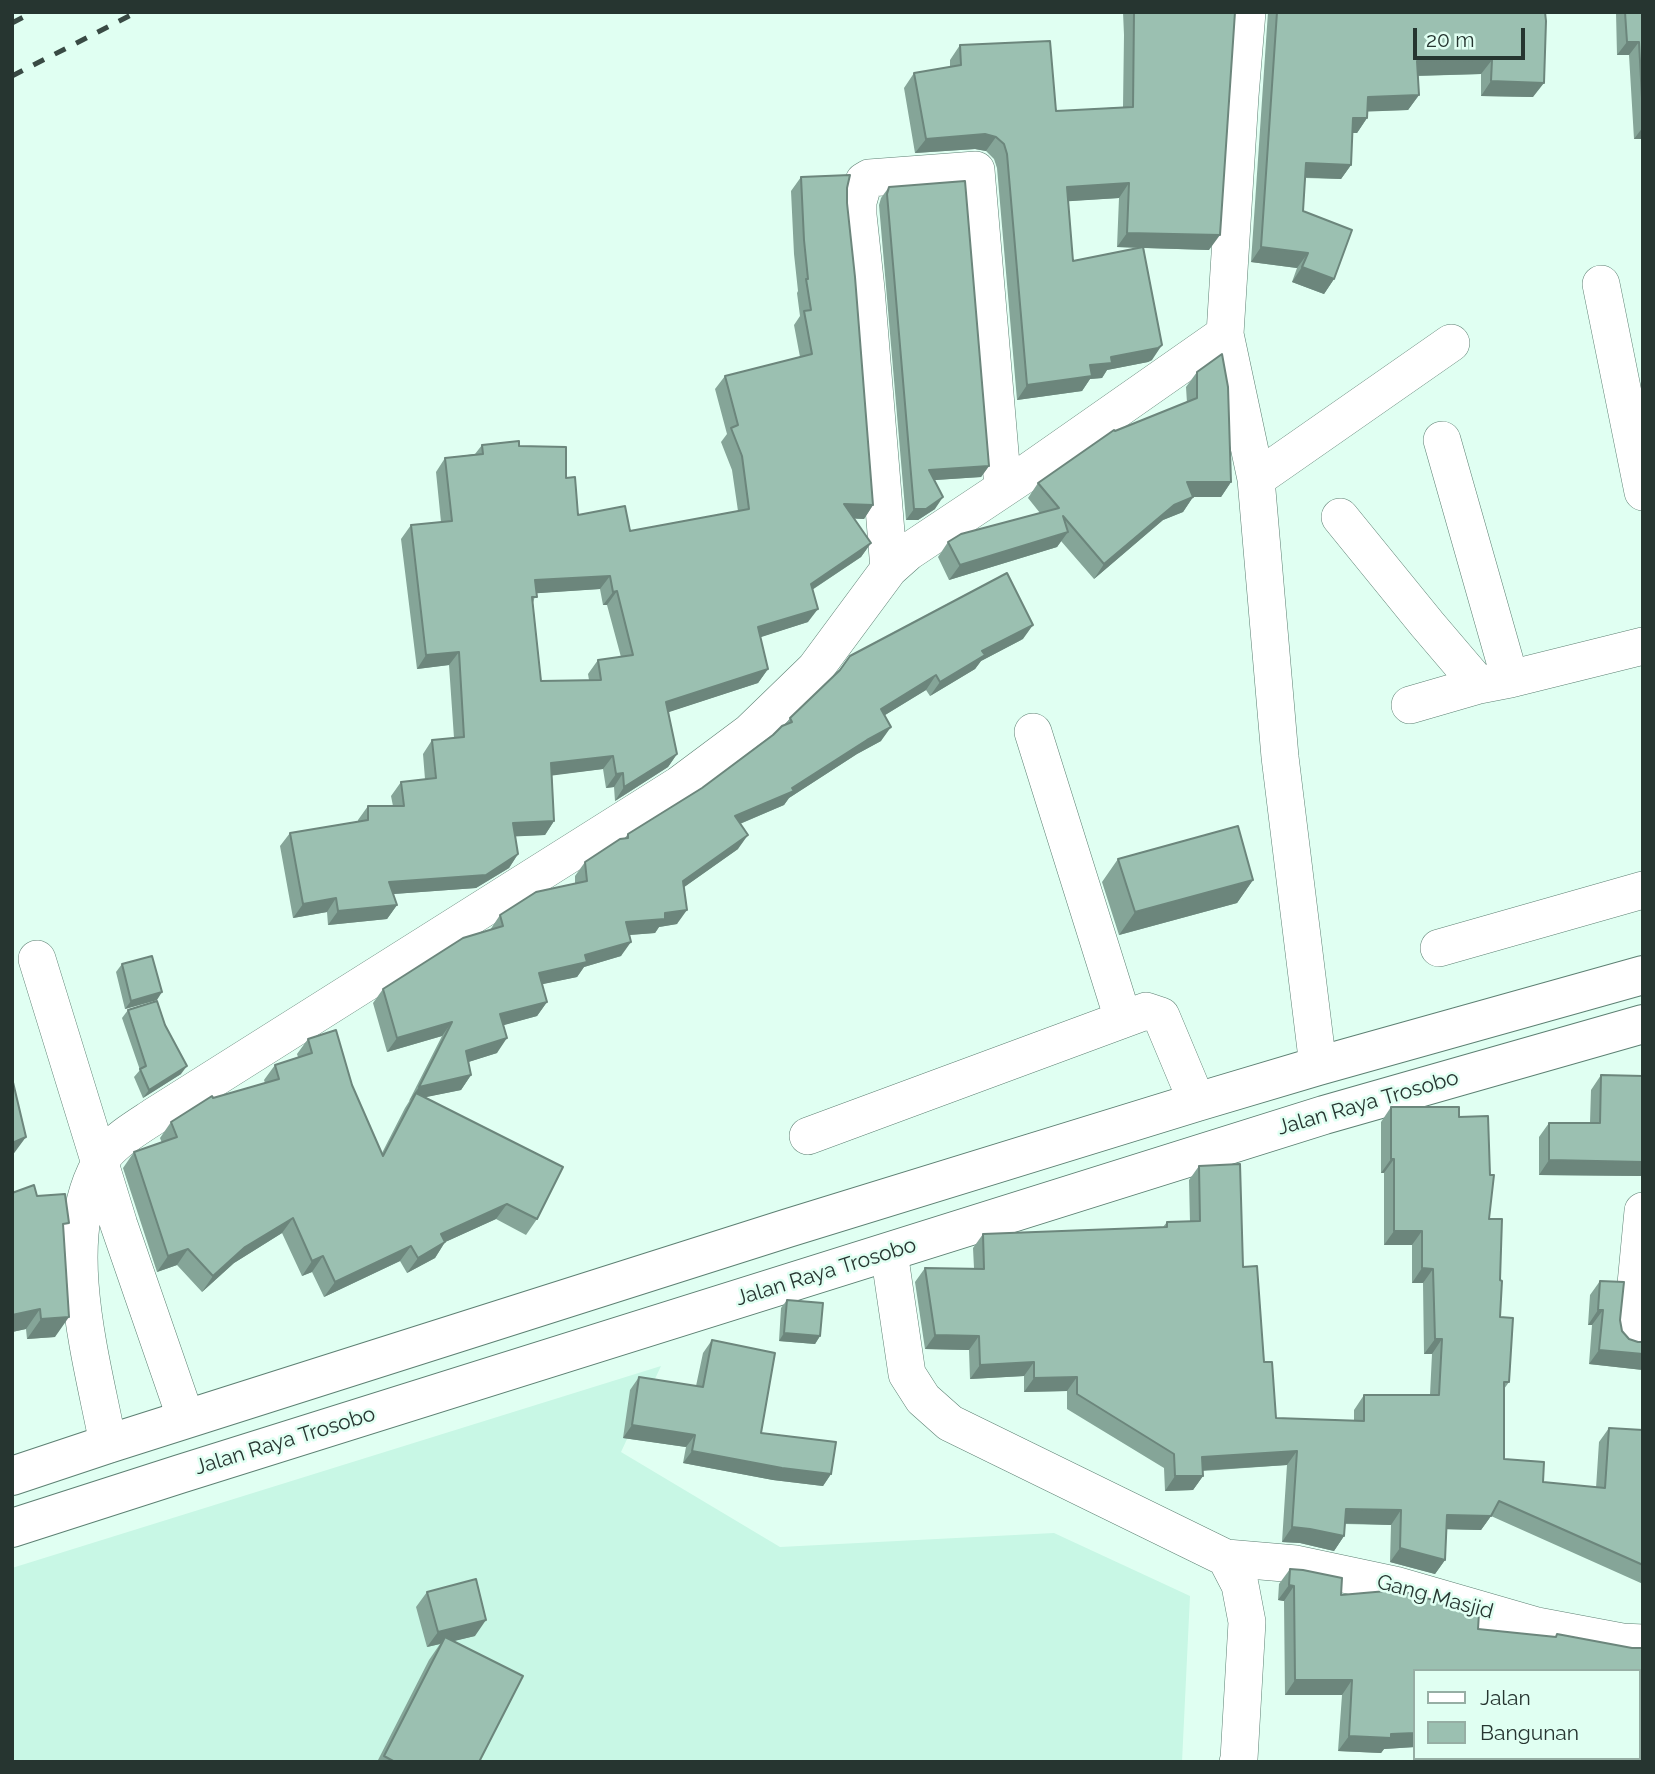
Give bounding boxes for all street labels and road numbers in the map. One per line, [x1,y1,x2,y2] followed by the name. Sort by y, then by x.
[1275,1065,1461,1141] street label: Jalan Raya Trosobo
[733,1233,919,1311] street label: Jalan Raya Trosobo
[192,1402,378,1480] street label: Jalan Raya Trosobo
[1374,1569,1496,1625] street label: Gang Masjid

